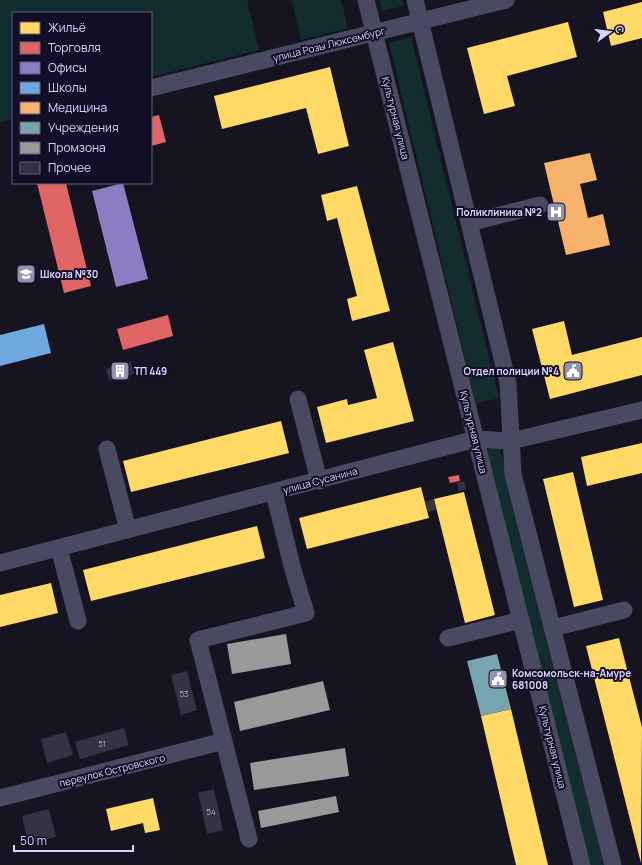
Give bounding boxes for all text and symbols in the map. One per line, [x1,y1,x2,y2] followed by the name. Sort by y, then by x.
[12,12,152,184] legend
[590,12,630,52] north arrow
[48,19,86,36] text: Жильё
[271,23,387,65] street label: улица Розы Люксембург
[612,24,628,35] text: С
[48,39,101,56] text: Торговля
[48,59,87,76] text: Офисы
[379,75,413,161] street label: Культурная улица
[48,79,87,96] text: Школы
[48,99,107,116] text: Медицина
[48,119,119,136] text: Учреждения
[48,139,106,156] text: Промзона
[48,159,91,176] text: Прочее
[545,201,567,223] hospital icon: Поликлиника №2
[456,205,542,219] place label: Поликлиника №2
[15,263,37,285] school or university icon: Школа №30
[40,267,98,281] place label: Школа №30
[109,360,131,382] building icon: ТП 449
[562,360,584,382] public building icon: Отдел полиции №4
[134,364,167,378] place label: ТП 449
[463,364,559,378] place label: Отдел полиции №4
[457,389,491,475] street label: Культурная улица
[281,463,359,497] street label: улица Сусанина
[512,666,631,692] place label: Комсомольск-на-Амуре 681008
[487,668,509,690] public building icon: Комсомольск-на-Амуре 681008
[179,688,189,699] house number: 53
[536,704,570,790] street label: Культурная улица
[98,738,106,749] house number: 51
[58,750,166,790] street label: переулок Островского
[206,806,216,817] house number: 54
[14,827,133,853] scale bar
[20,832,47,849] text: 50 m

